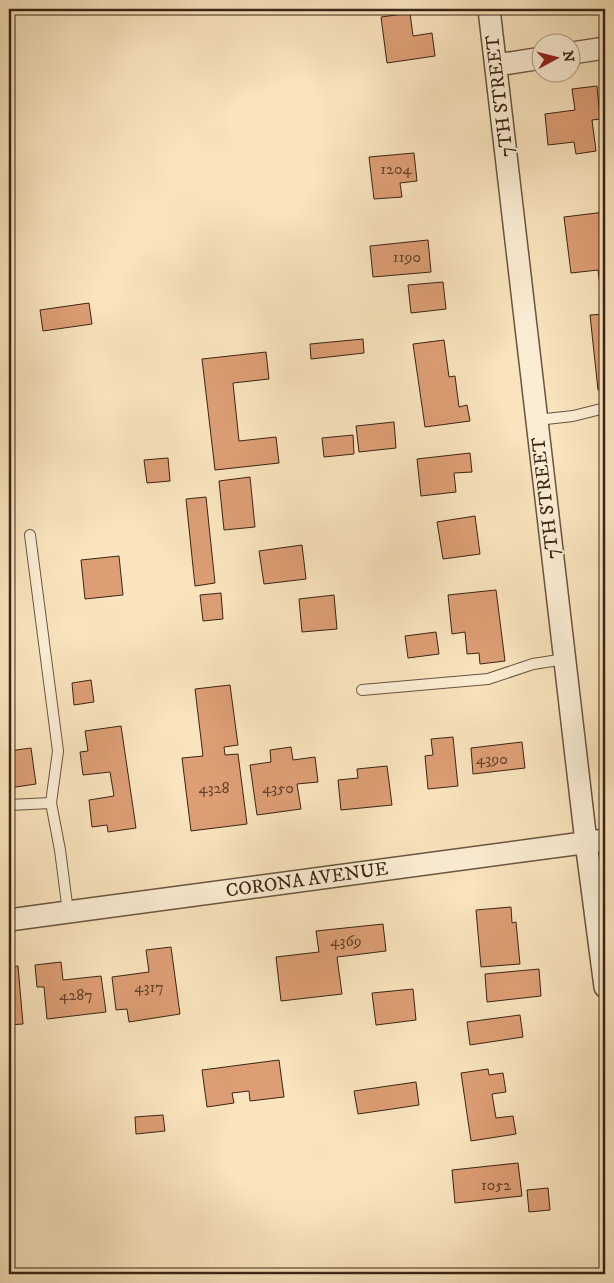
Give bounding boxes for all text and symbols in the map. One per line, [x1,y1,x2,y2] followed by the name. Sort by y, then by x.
[532,32,582,82] north arrow
[481,33,519,158] street label: 7TH STREET
[558,50,578,64] text: N
[380,159,413,179] house number: 1204
[393,247,421,267] house number: 1190
[527,435,565,560] street label: 7TH STREET
[476,749,508,769] house number: 4390
[198,778,230,798] house number: 4328
[262,778,294,798] house number: 4350
[224,857,390,903] street label: CORONA AVENUE
[330,931,362,951] house number: 4369
[134,977,164,997] house number: 4317
[59,985,93,1005] house number: 4287
[481,1175,511,1195] house number: 1052

